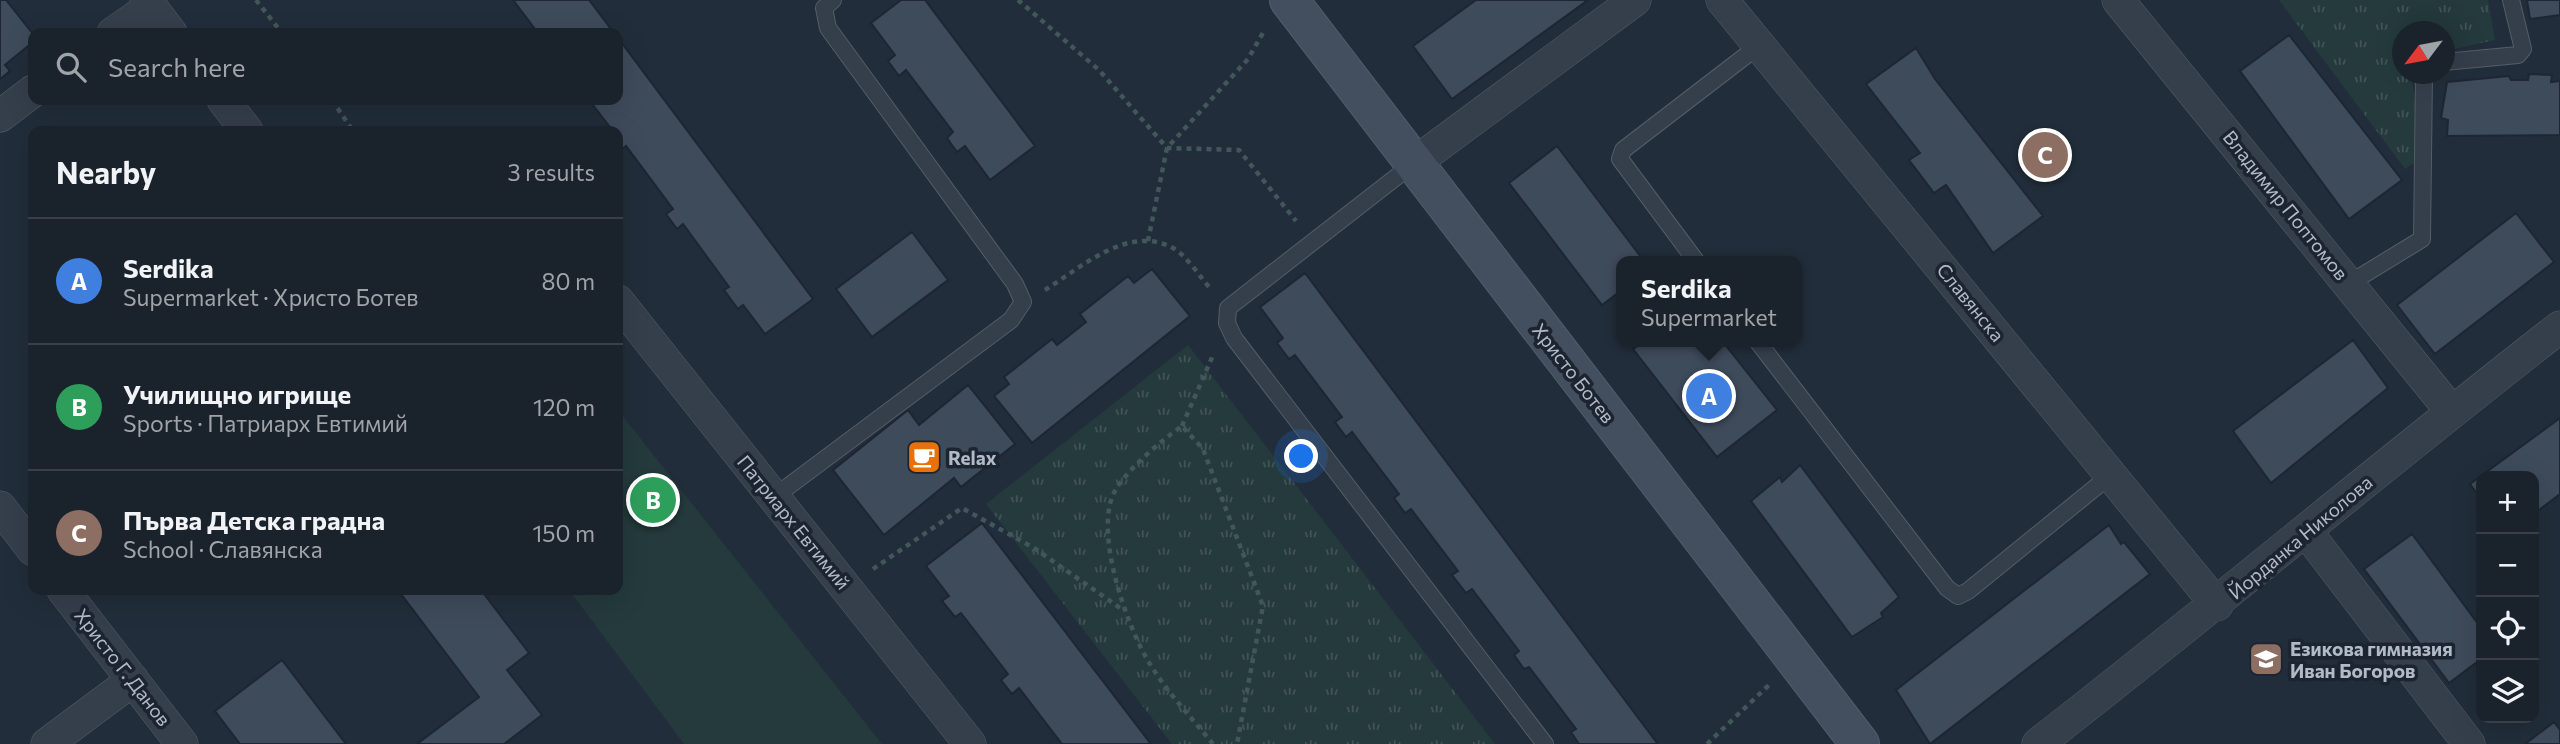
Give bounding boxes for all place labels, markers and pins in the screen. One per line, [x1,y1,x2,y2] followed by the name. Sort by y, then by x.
[2022,129,2068,181] pin: C
[1686,370,1732,422] pin: A
[905,438,943,476] cafe icon: Relax
[948,446,997,469] place label: Relax
[630,474,676,526] pin: B
[2290,637,2453,682] place label: Езикова гимназия Иван Богоров
[2247,640,2285,678] school or university icon: Езикова гимназия Иван Богоров

